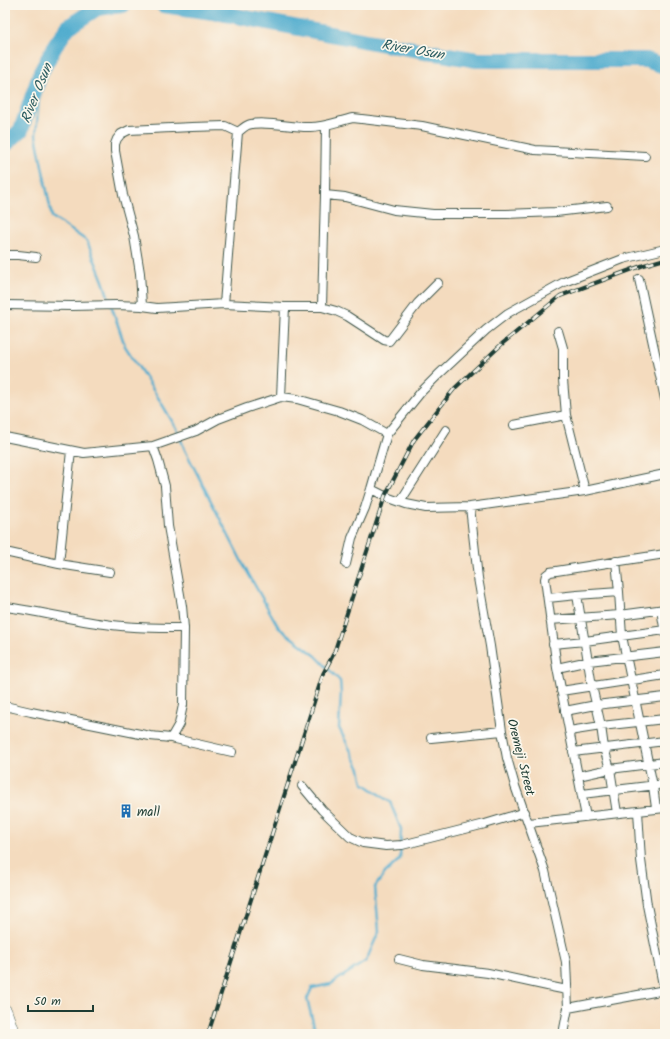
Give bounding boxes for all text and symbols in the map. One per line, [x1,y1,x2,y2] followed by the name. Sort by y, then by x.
[380,34,447,67] water label: River Osun
[15,59,59,127] water label: River Osun
[501,717,541,799] street label: Oremeji Street
[137,802,160,823] place label: mall
[118,803,134,819] building icon: mall
[28,987,93,1013] scale bar
[34,992,61,1011] text: 50 m

